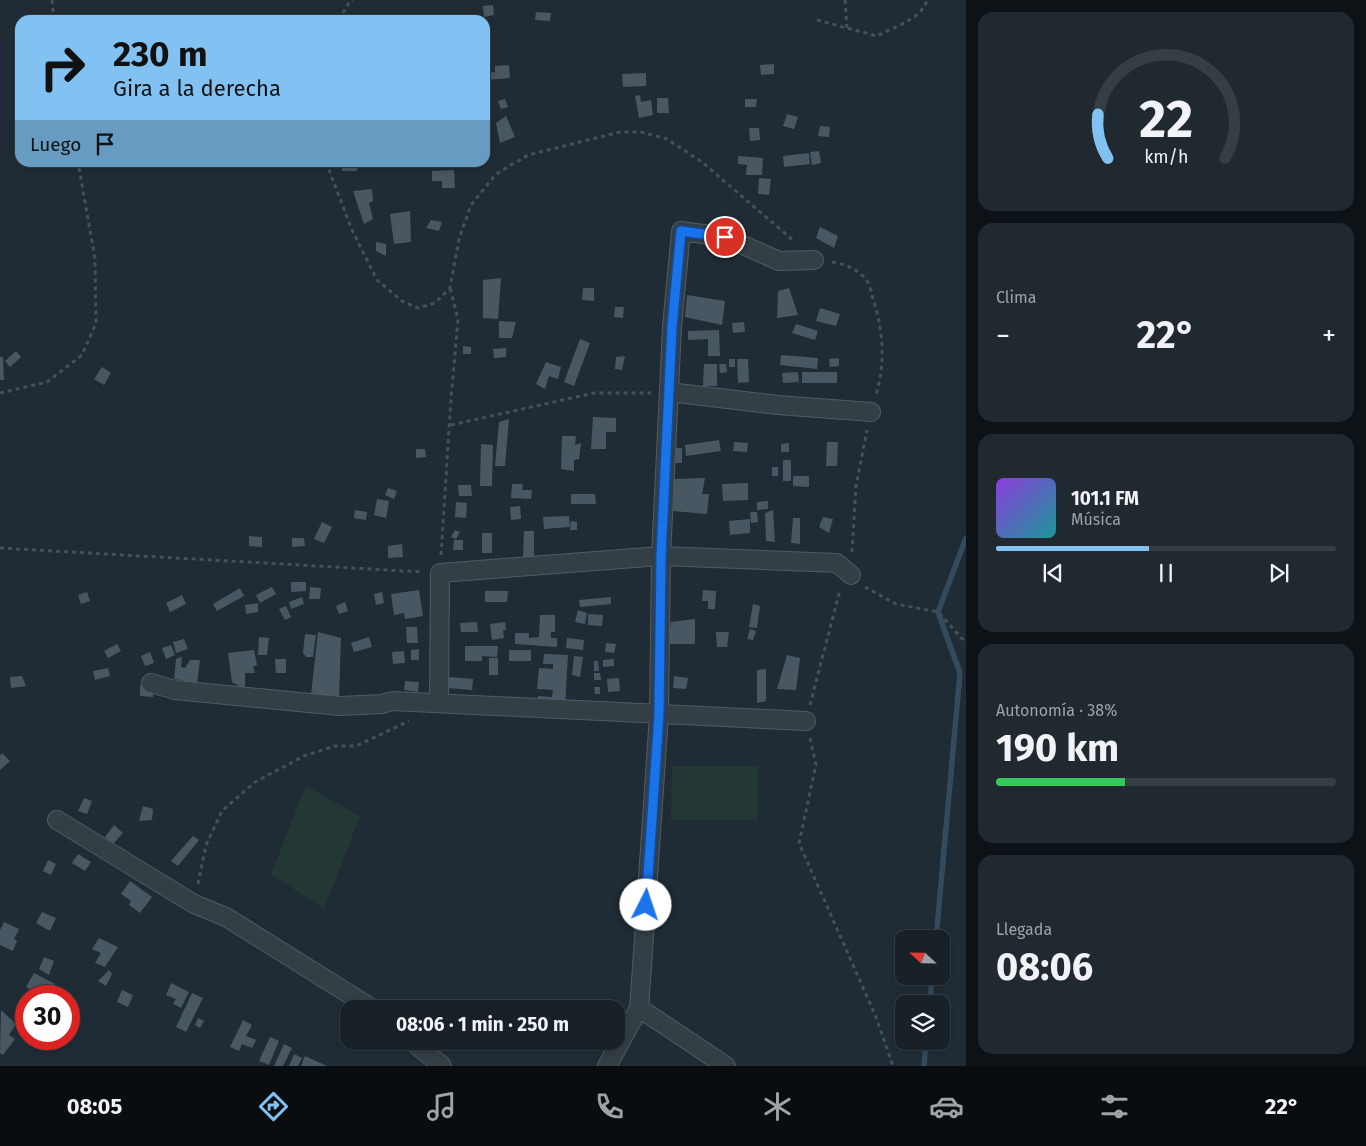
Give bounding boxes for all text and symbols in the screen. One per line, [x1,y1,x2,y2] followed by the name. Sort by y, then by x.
[113,33,207,75] text: 230 m
[30,35,95,100] icon: right
[113,75,281,102] text: Gira a la derecha
[1139,88,1193,151] text: 22
[91,130,119,158] icon: arrive
[30,133,81,156] text: Luego
[1144,146,1188,168] text: km/h
[704,216,746,258] pin
[711,223,739,251] icon: arrive
[996,288,1036,307] text: Clima
[1136,312,1196,358] text: 22°
[996,319,1010,352] text: −
[1322,319,1336,352] text: +
[1071,487,1139,510] text: 101.1 FM
[1071,510,1121,529] text: Música
[1039,559,1067,587] icon: previous
[1152,559,1180,587] icon: pause
[1265,559,1293,587] icon: next
[996,701,1117,720] text: Autonomía · 38%
[996,725,1119,771] text: 190 km
[619,878,671,930] position arrow
[996,920,1052,939] text: Llegada
[895,930,950,985] north arrow
[895,930,950,1050] map controls
[996,944,1093,990] text: 08:06
[15,985,80,1050] speed limit sign: 30
[895,995,950,1050] button: layers
[396,1013,569,1036] text: 08:06 · 1 min · 250 m
[256,1089,291,1124] icon: directions
[424,1089,459,1124] icon: music
[592,1089,627,1124] icon: phone
[760,1089,795,1124] icon: climate
[929,1089,964,1124] icon: car
[1097,1089,1132,1124] icon: filters
[67,1093,122,1120] text: 08:05
[1265,1093,1299,1120] text: 22°

